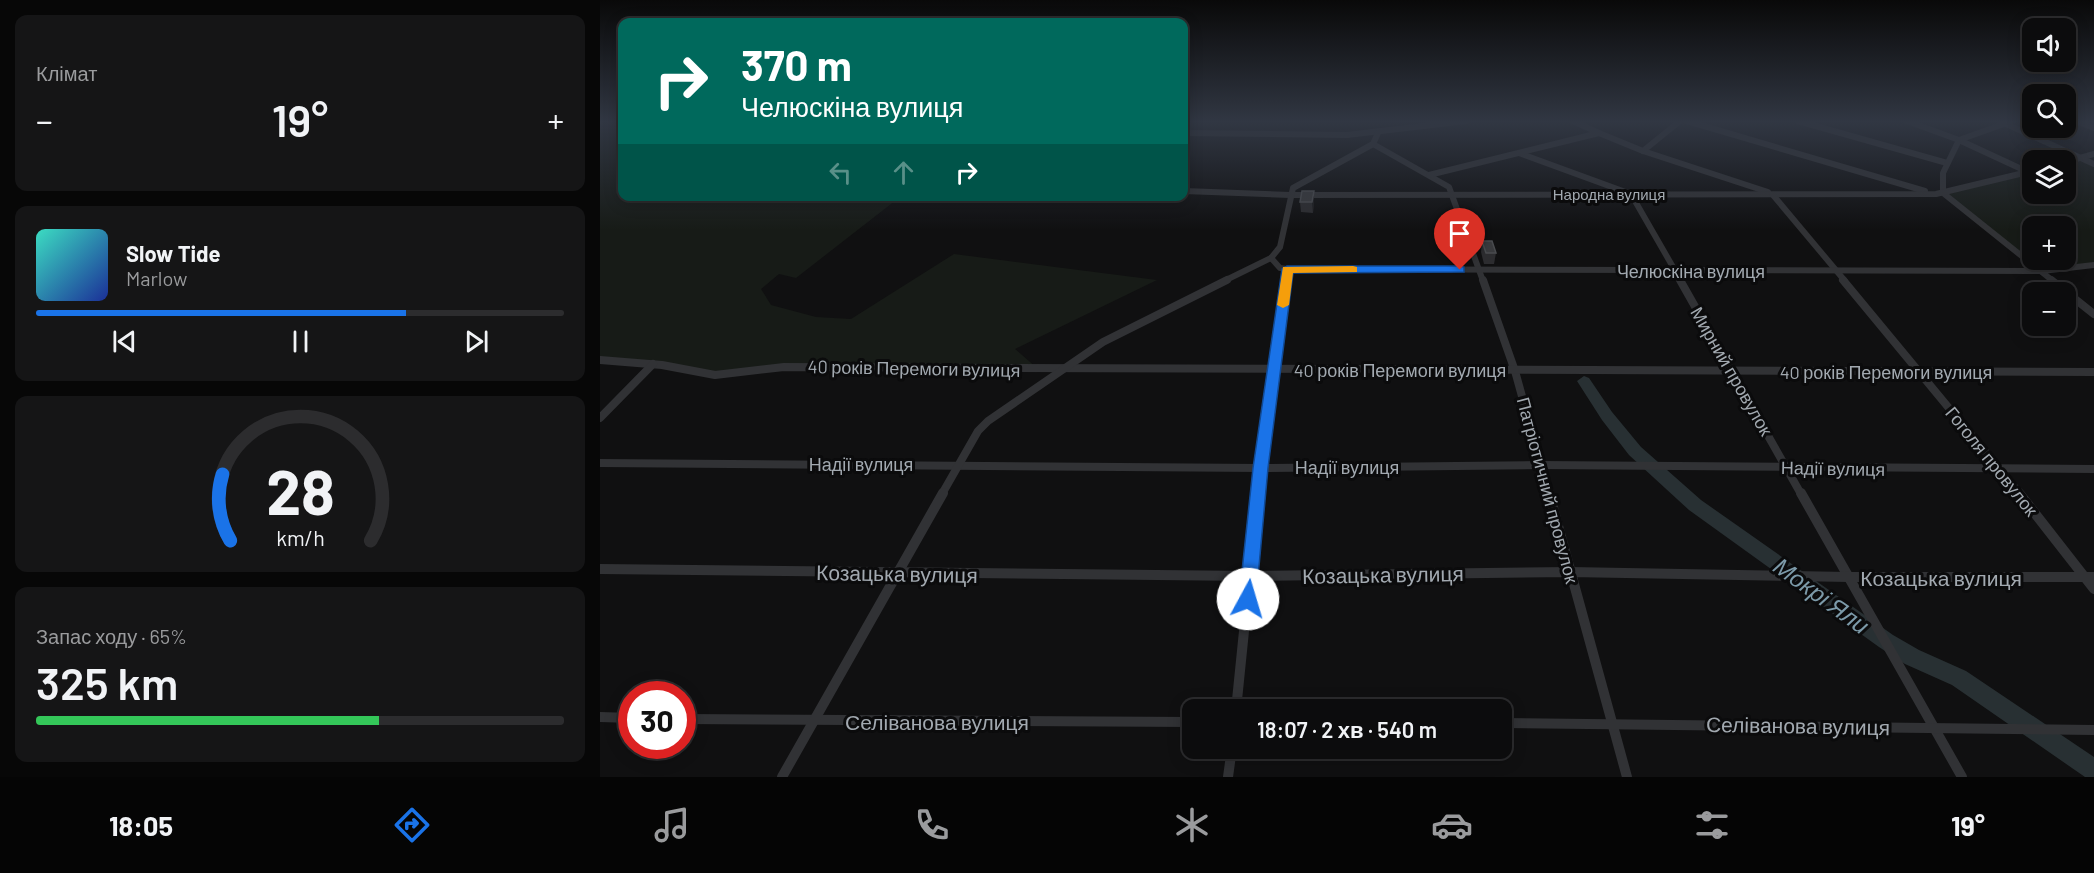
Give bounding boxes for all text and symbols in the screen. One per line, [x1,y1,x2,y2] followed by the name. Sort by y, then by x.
[2022,18,2076,336] map controls
[2022,18,2076,72] button: sound
[741,39,852,89] text: 370 m
[642,42,720,120] icon: right
[36,61,97,85] text: Клімат
[2022,84,2076,138] button: search
[741,90,963,122] text: Челюскіна вулиця
[272,92,328,146] text: 19°
[36,100,53,140] text: −
[548,100,564,140] text: +
[2022,150,2076,204] button: layers
[824,156,857,189] icon: left
[887,156,920,189] icon: ahead
[950,156,983,189] icon: right
[1553,185,1665,203] street label: Народна вулиця
[1434,208,1485,270] pin
[2022,216,2076,270] button: +
[1443,217,1476,250] icon: arrive
[126,240,221,266] text: Slow Tide
[1617,260,1765,282] street label: Челюскіна вулиця
[126,266,187,290] text: Marlow
[2022,282,2076,336] button: −
[1686,303,1778,439] street label: Мирний провулок
[108,325,141,358] icon: previous
[284,325,317,358] icon: pause
[460,325,493,358] icon: next
[807,355,1021,381] street label: 40 років Перемоги вулиця
[1294,359,1506,381] street label: 40 років Перемоги вулиця
[1780,361,1992,383] street label: 40 років Перемоги вулиця
[1513,394,1583,586] street label: Патріотичний провулок
[1941,402,2043,520] street label: Гоголя провулок
[266,453,334,527] text: 28
[809,453,913,475] street label: Надії вулиця
[1295,456,1399,478] street label: Надії вулиця
[1781,456,1885,480] street label: Надії вулиця
[276,525,324,550] text: km/h
[1768,551,1876,639] water label: Мокрі Яли
[816,559,978,587] street label: Козацька вулиця
[1302,560,1464,588] street label: Козацька вулиця
[1860,565,2022,590] street label: Козацька вулиця
[1216,567,1280,631] position arrow
[36,624,187,648] text: Запас ходу · 65%
[36,655,178,709] text: 325 km
[618,681,696,759] speed limit sign: 30
[845,709,1029,734] street label: Селіванова вулиця
[1706,711,1890,739] street label: Селіванова вулиця
[1257,716,1437,742] text: 18:07 · 2 хв · 540 m
[391,804,433,846] icon: directions
[651,804,693,846] icon: music
[911,804,953,846] icon: phone
[1171,804,1213,846] icon: climate
[1431,804,1473,846] icon: car
[1691,804,1733,846] icon: filters
[109,809,173,841] text: 18:05
[1951,809,1985,841] text: 19°

